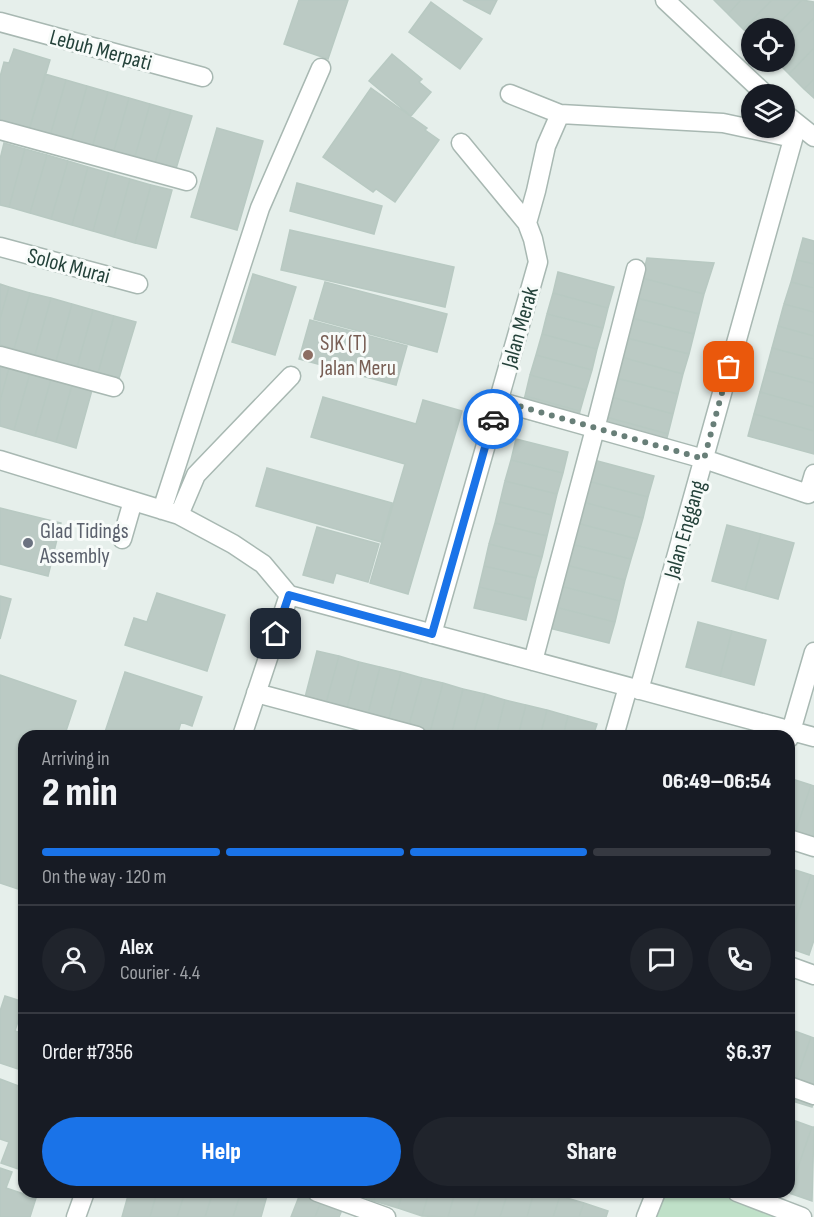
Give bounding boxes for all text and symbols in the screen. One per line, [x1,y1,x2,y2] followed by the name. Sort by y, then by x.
[741,18,795,138] map controls
[741,18,795,72] button: locate
[47,24,155,77] street label: Lebuh Merpati
[741,84,795,138] button: layers
[24,242,113,290] street label: Solok Murai
[496,283,545,372] street label: Jalan Merak
[319,330,396,382] place label: SJK (T) Jalan Meru
[703,341,754,392] pin
[301,348,315,362] marker: SJK (T) Jalan Meru
[712,350,745,383] icon: bag
[463,389,523,449] courier
[477,403,510,436] icon: car
[658,477,712,583] street label: Jalan Enggang
[39,518,129,570] place label: Glad Tidings Assembly
[21,536,35,550] marker: Glad Tidings Assembly
[250,608,301,659] pin
[259,617,292,650] icon: home
[42,747,110,771] text: Arriving in
[662,768,771,795] text: 06:49–06:54
[42,770,118,817] text: 2 min
[42,865,166,889] text: On the way · 120 m
[42,928,105,991] button: person
[630,928,693,991] button: chat
[708,928,771,991] button: phone
[120,934,153,961] text: Alex
[120,961,200,985] text: Courier · 4.4
[42,1039,133,1066] text: Order #7356
[725,1039,771,1066] text: $6.37
[42,1117,401,1186] button: Help
[413,1117,771,1186] button: Share

